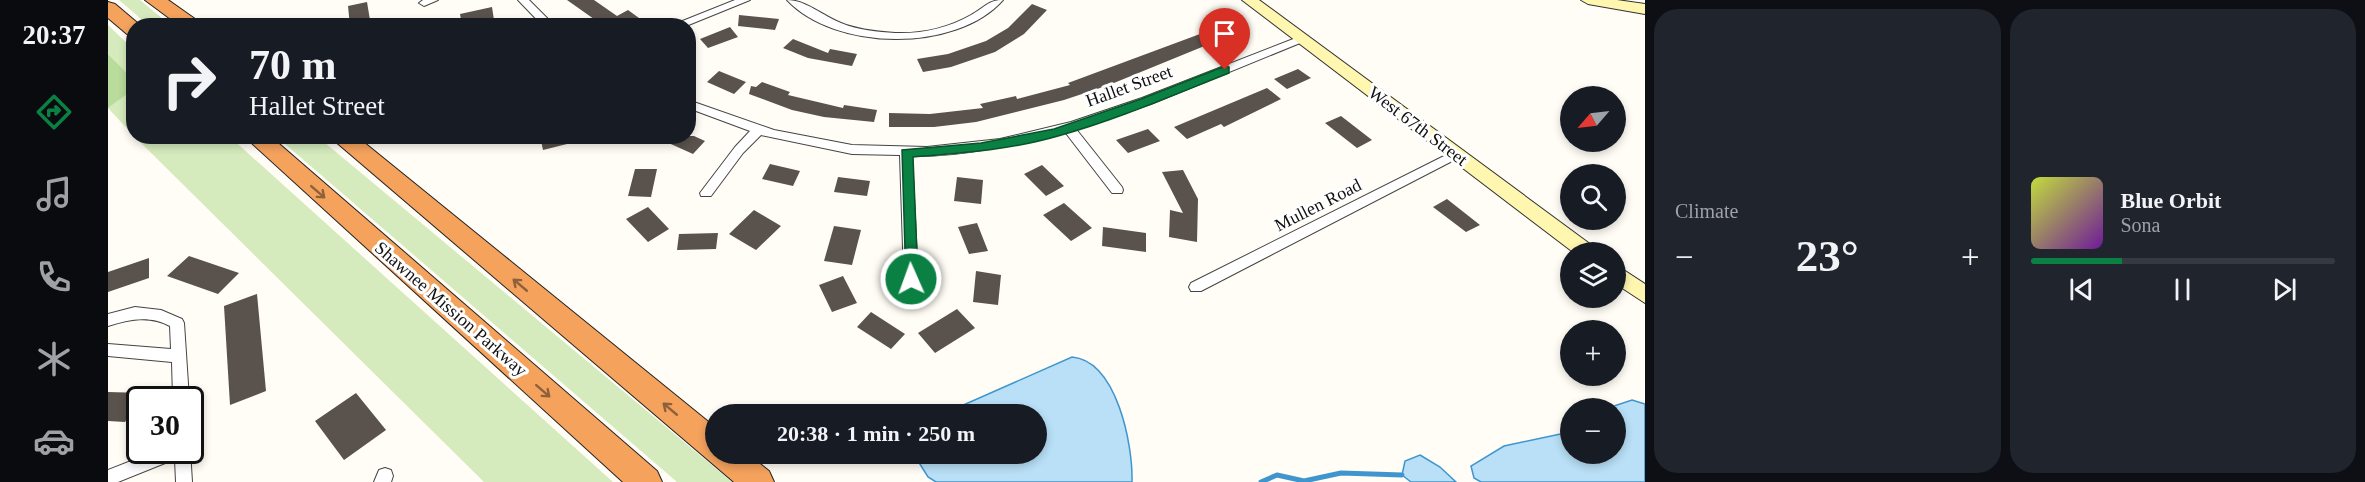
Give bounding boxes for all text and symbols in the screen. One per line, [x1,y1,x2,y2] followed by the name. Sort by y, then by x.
[1199,8,1250,70] pin
[1208,17,1241,50] icon: arrive
[23,20,86,50] text: 20:37
[150,42,228,120] icon: right
[249,42,337,88] text: 70 m
[1083,61,1175,111] street label: Hallet Street
[1365,82,1471,170] street label: West 67th Street
[1560,86,1626,152] north arrow
[1560,86,1626,464] map controls
[33,91,75,133] icon: directions
[249,91,385,121] text: Hallet Street
[1560,164,1626,230] button: search
[33,173,75,215] icon: music
[1271,175,1365,235] street label: Mullen Road
[311,185,326,199] one-way arrow
[2121,188,2221,213] text: Blue Orbit
[1675,200,1738,222] text: Climate
[2121,214,2161,236] text: Sona
[1796,231,1859,281] text: 23°
[371,237,531,381] street label: Shawnee Mission Parkway
[1675,239,1694,275] text: −
[1961,239,1980,275] text: +
[1560,242,1626,308] button: layers
[879,247,943,311] position arrow
[33,256,75,298] icon: phone
[2065,273,2098,306] icon: previous
[2166,273,2199,306] icon: pause
[2268,273,2301,306] icon: next
[512,279,528,292] one-way arrow
[1560,320,1626,386] button: +
[33,338,75,380] icon: climate
[535,384,550,398] one-way arrow
[126,386,204,464] speed limit sign: 30
[1560,398,1626,464] button: −
[663,403,679,416] one-way arrow
[33,420,75,462] icon: car
[777,421,975,446] text: 20:38 · 1 min · 250 m

